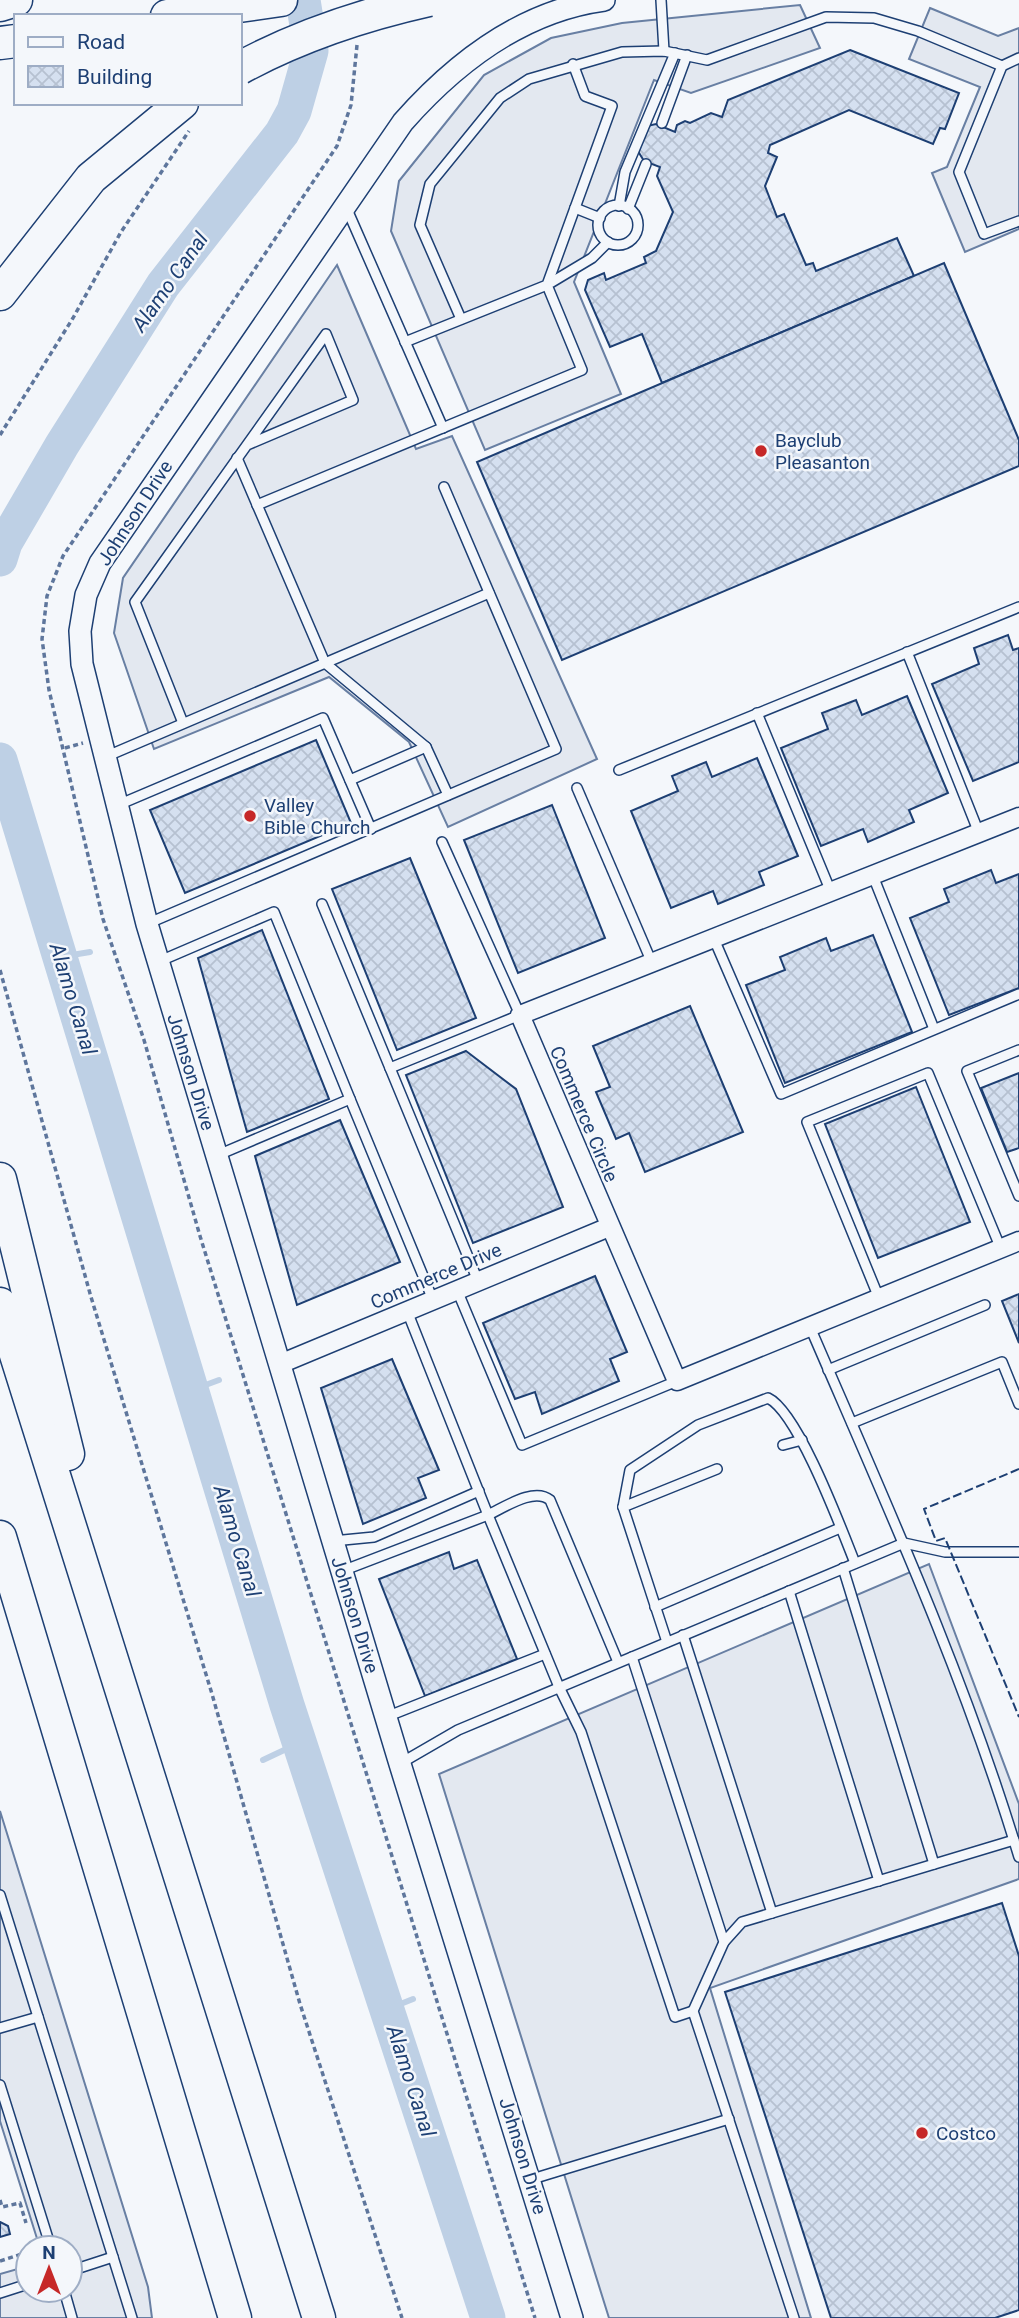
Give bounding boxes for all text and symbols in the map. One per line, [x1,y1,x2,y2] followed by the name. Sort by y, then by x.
[14,14,242,105] legend
[77,30,125,54] text: Road
[77,65,152,89] text: Building
[126,227,214,337] water label: Alamo Canal
[775,429,870,474] place label: Bayclub Pleasanton
[753,443,769,459] marker: Bayclub Pleasanton
[92,456,178,570] street label: Johnson Drive
[264,794,371,839] place label: Valley Bible Church
[242,808,258,824] marker: Valley Bible Church
[44,939,102,1059] water label: Alamo Canal
[162,1011,220,1133] street label: Johnson Drive
[545,1043,623,1185] street label: Commerce Circle
[367,1238,505,1314] street label: Commerce Drive
[208,1481,266,1601] water label: Alamo Canal
[326,1554,384,1676] street label: Johnson Drive
[381,2021,441,2141] water label: Alamo Canal
[494,2095,552,2217] street label: Johnson Drive
[936,2122,996,2145] place label: Costco
[914,2125,930,2141] marker: Costco
[14,2234,84,2304] north arrow
[42,2241,56,2264] text: N

